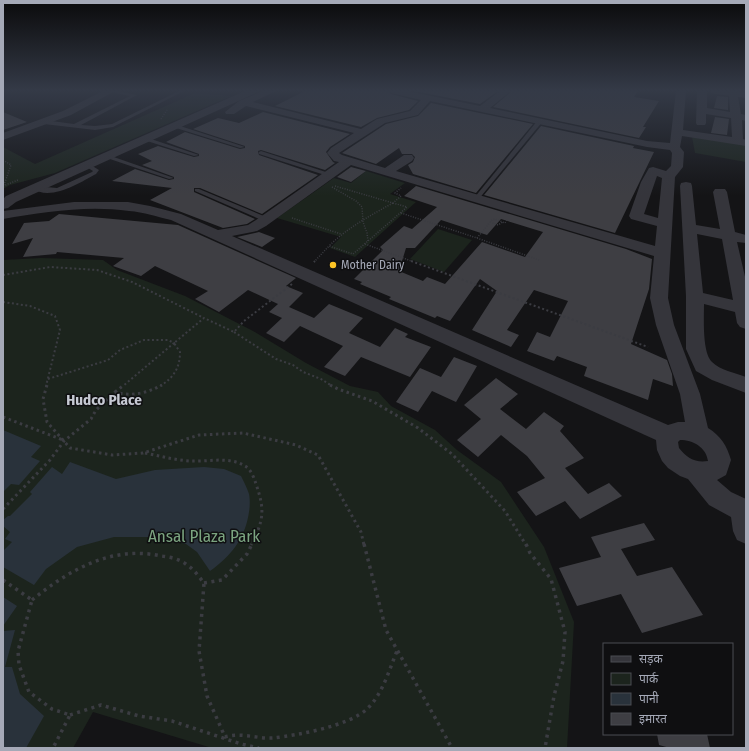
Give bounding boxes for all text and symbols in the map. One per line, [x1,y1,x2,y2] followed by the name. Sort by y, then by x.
[341,258,405,272] place label: Mother Dairy
[328,260,338,270] marker: Mother Dairy
[66,391,142,409] district label: Hudco Place
[148,526,260,547] park label: Ansal Plaza Park
[603,643,733,735] legend
[639,652,664,666] text: सड़क
[639,672,659,686] text: पार्क
[639,691,660,706] text: पानी
[639,712,668,726] text: इमारत

